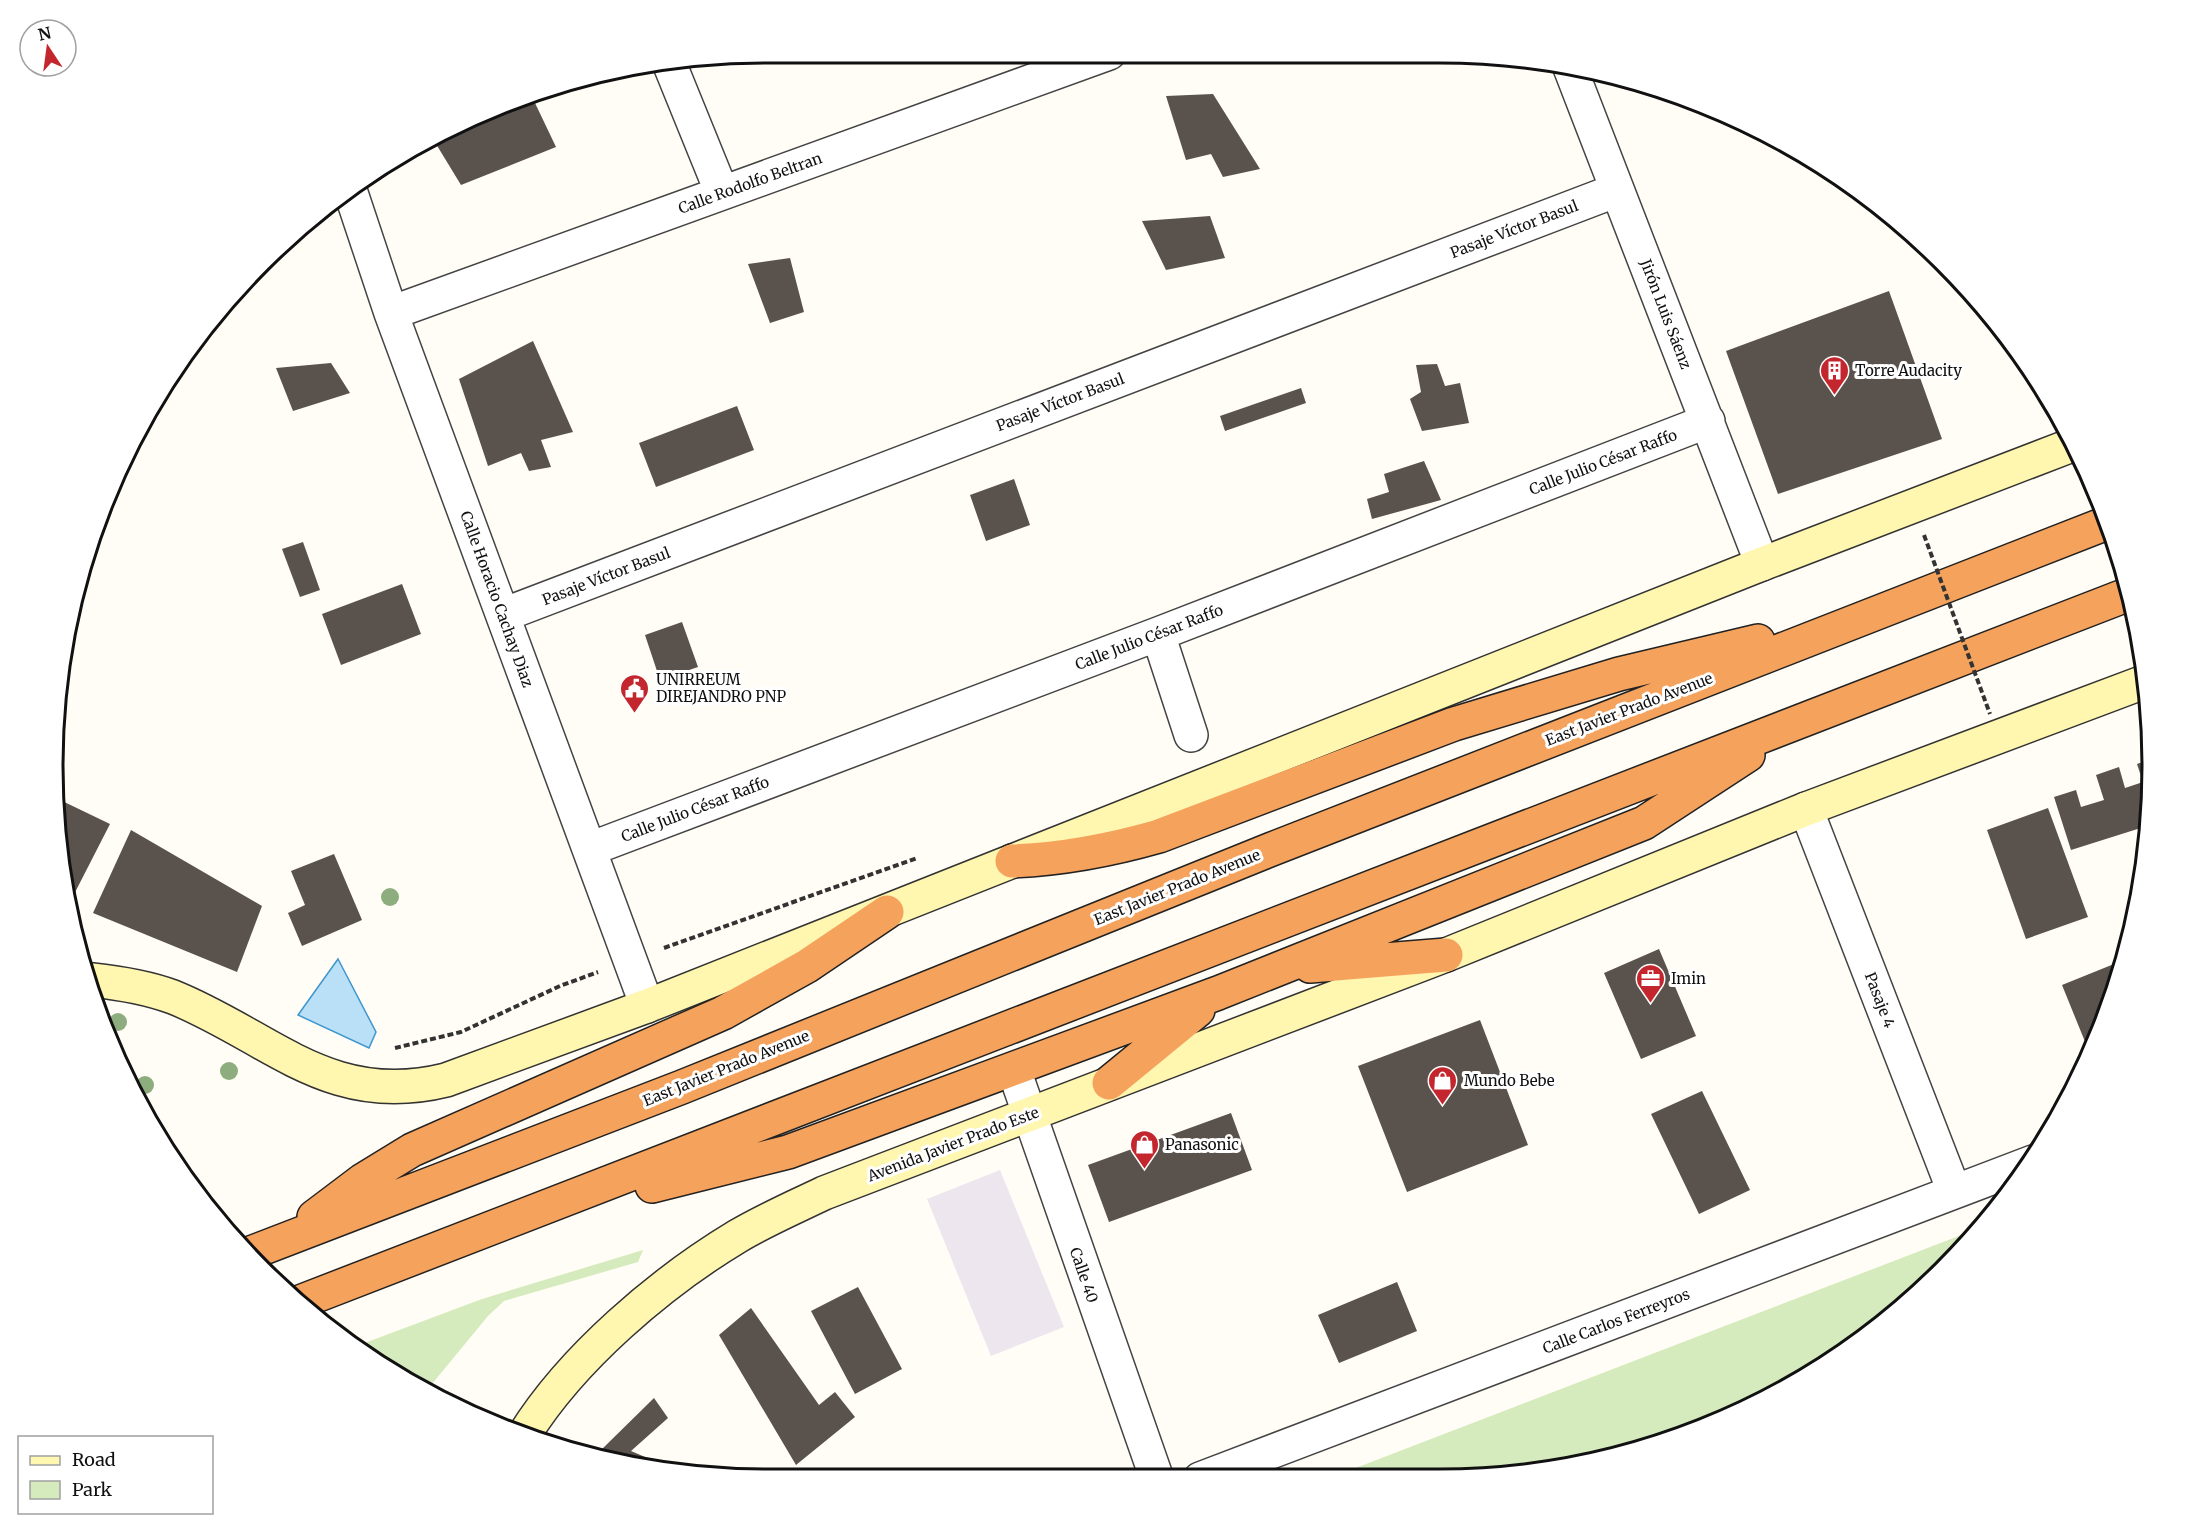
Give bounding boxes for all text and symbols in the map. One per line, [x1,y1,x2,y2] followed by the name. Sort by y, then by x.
[18,18,78,78] north arrow
[36,22,53,45] text: N
[676,148,824,218] street label: Calle Rodolfo Beltran
[1447,196,1581,262] street label: Pasaje Víctor Basul
[1636,255,1696,372] street label: Jirón Luis Sáenz
[1818,354,1850,396] building icon: Torre Audacity
[1855,361,1962,380] place label: Torre Audacity
[993,369,1127,435] street label: Pasaje Víctor Basul
[1526,425,1680,499] street label: Calle Julio César Raffo
[456,508,538,690] street label: Calle Horacio Cachay Diaz
[539,543,673,609] street label: Pasaje Víctor Basul
[1072,600,1226,674] street label: Calle Julio César Raffo
[1543,668,1716,750] street label: East Javier Prado Avenue
[656,670,786,706] place label: UNIRREUM DIREJANDRO PNP
[619,672,651,714] public building icon: UNIRREUM DIREJANDRO PNP
[618,772,772,846] street label: Calle Julio César Raffo
[1091,845,1263,929] street label: East Javier Prado Avenue
[1634,962,1666,1004] office icon: Imin
[1671,969,1706,988] place label: Imin
[1861,969,1899,1031] street label: Pasaje 4
[640,1026,812,1110] street label: East Javier Prado Avenue
[1427,1064,1459,1106] shop icon: Mundo Bebe
[1464,1071,1555,1090] place label: Mundo Bebe
[864,1102,1042,1186] street label: Avenida Javier Prado Este
[1128,1128,1160,1170] shop icon: Panasonic
[1165,1135,1239,1154] place label: Panasonic
[1066,1245,1102,1305] street label: Calle 40
[1540,1284,1692,1358] street label: Calle Carlos Ferreyros
[18,1436,213,1514] legend
[72,1448,116,1471] text: Road
[72,1478,113,1501] text: Park

